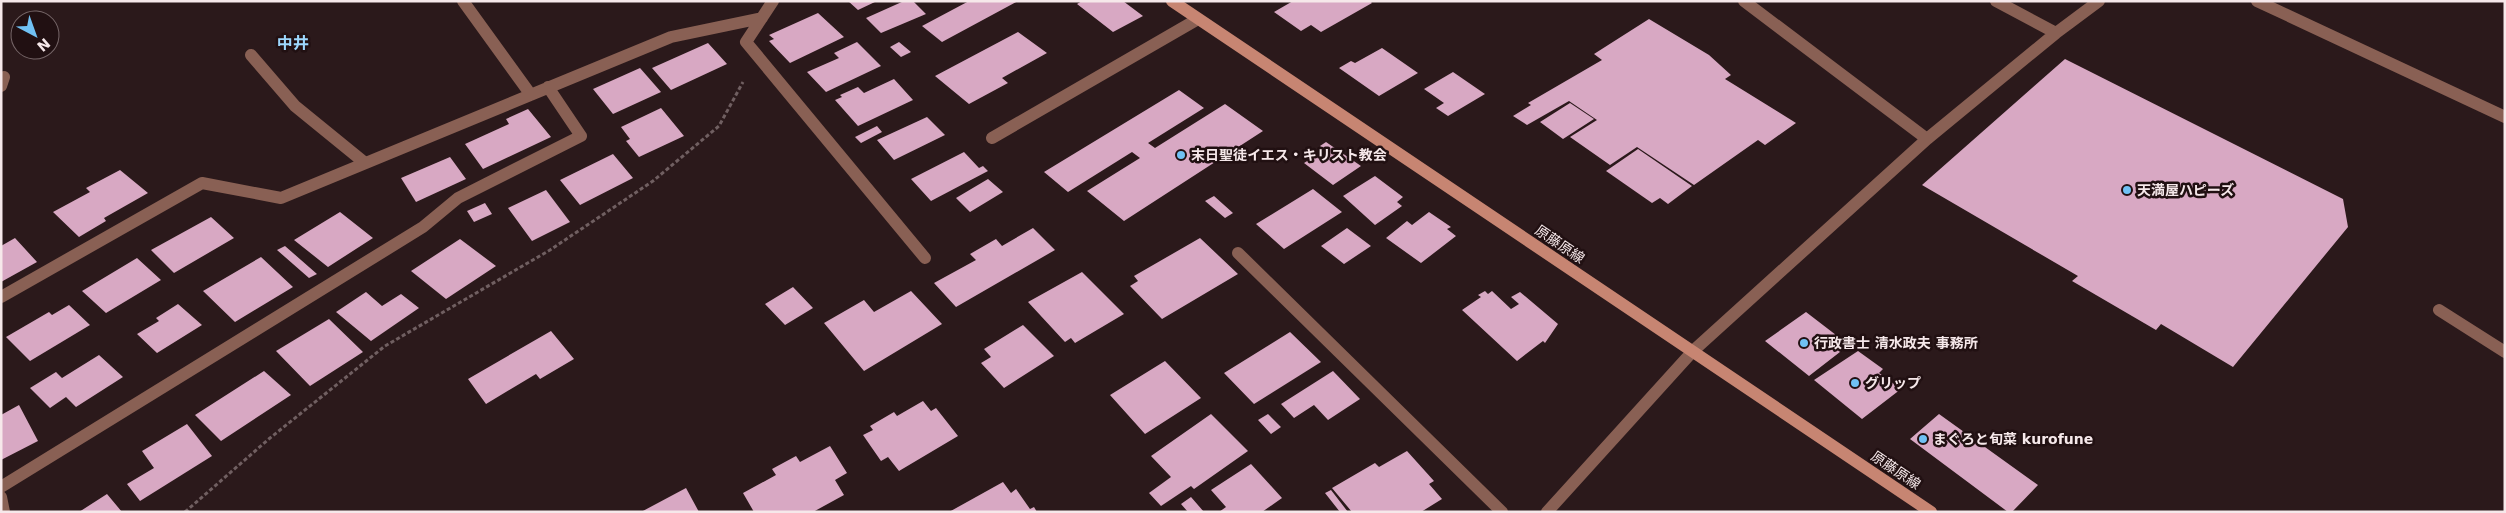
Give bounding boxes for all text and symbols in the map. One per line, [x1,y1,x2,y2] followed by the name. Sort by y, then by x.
[10,10,60,60] north arrow
[277,34,309,53] district label: 中井
[34,35,53,55] text: N
[1191,147,1387,163] place label: 末日聖徒イエス・キリスト教会
[1175,149,1187,161] marker: 末日聖徒イエス・キリスト教会
[2137,182,2234,198] place label: 天満屋ハピーズ
[2121,184,2133,196] marker: 天満屋ハピーズ
[1532,222,1588,266] street label: 原藤原線
[1814,335,1978,351] place label: 行政書士 清水政夫 事務所
[1798,337,1810,349] marker: 行政書士 清水政夫 事務所
[1865,375,1921,391] place label: グリップ
[1849,377,1861,389] marker: グリップ
[1933,431,2093,447] place label: まぐろと旬菜 kurofune
[1917,433,1929,445] marker: まぐろと旬菜 kurofune
[1868,448,1924,492] street label: 原藤原線

